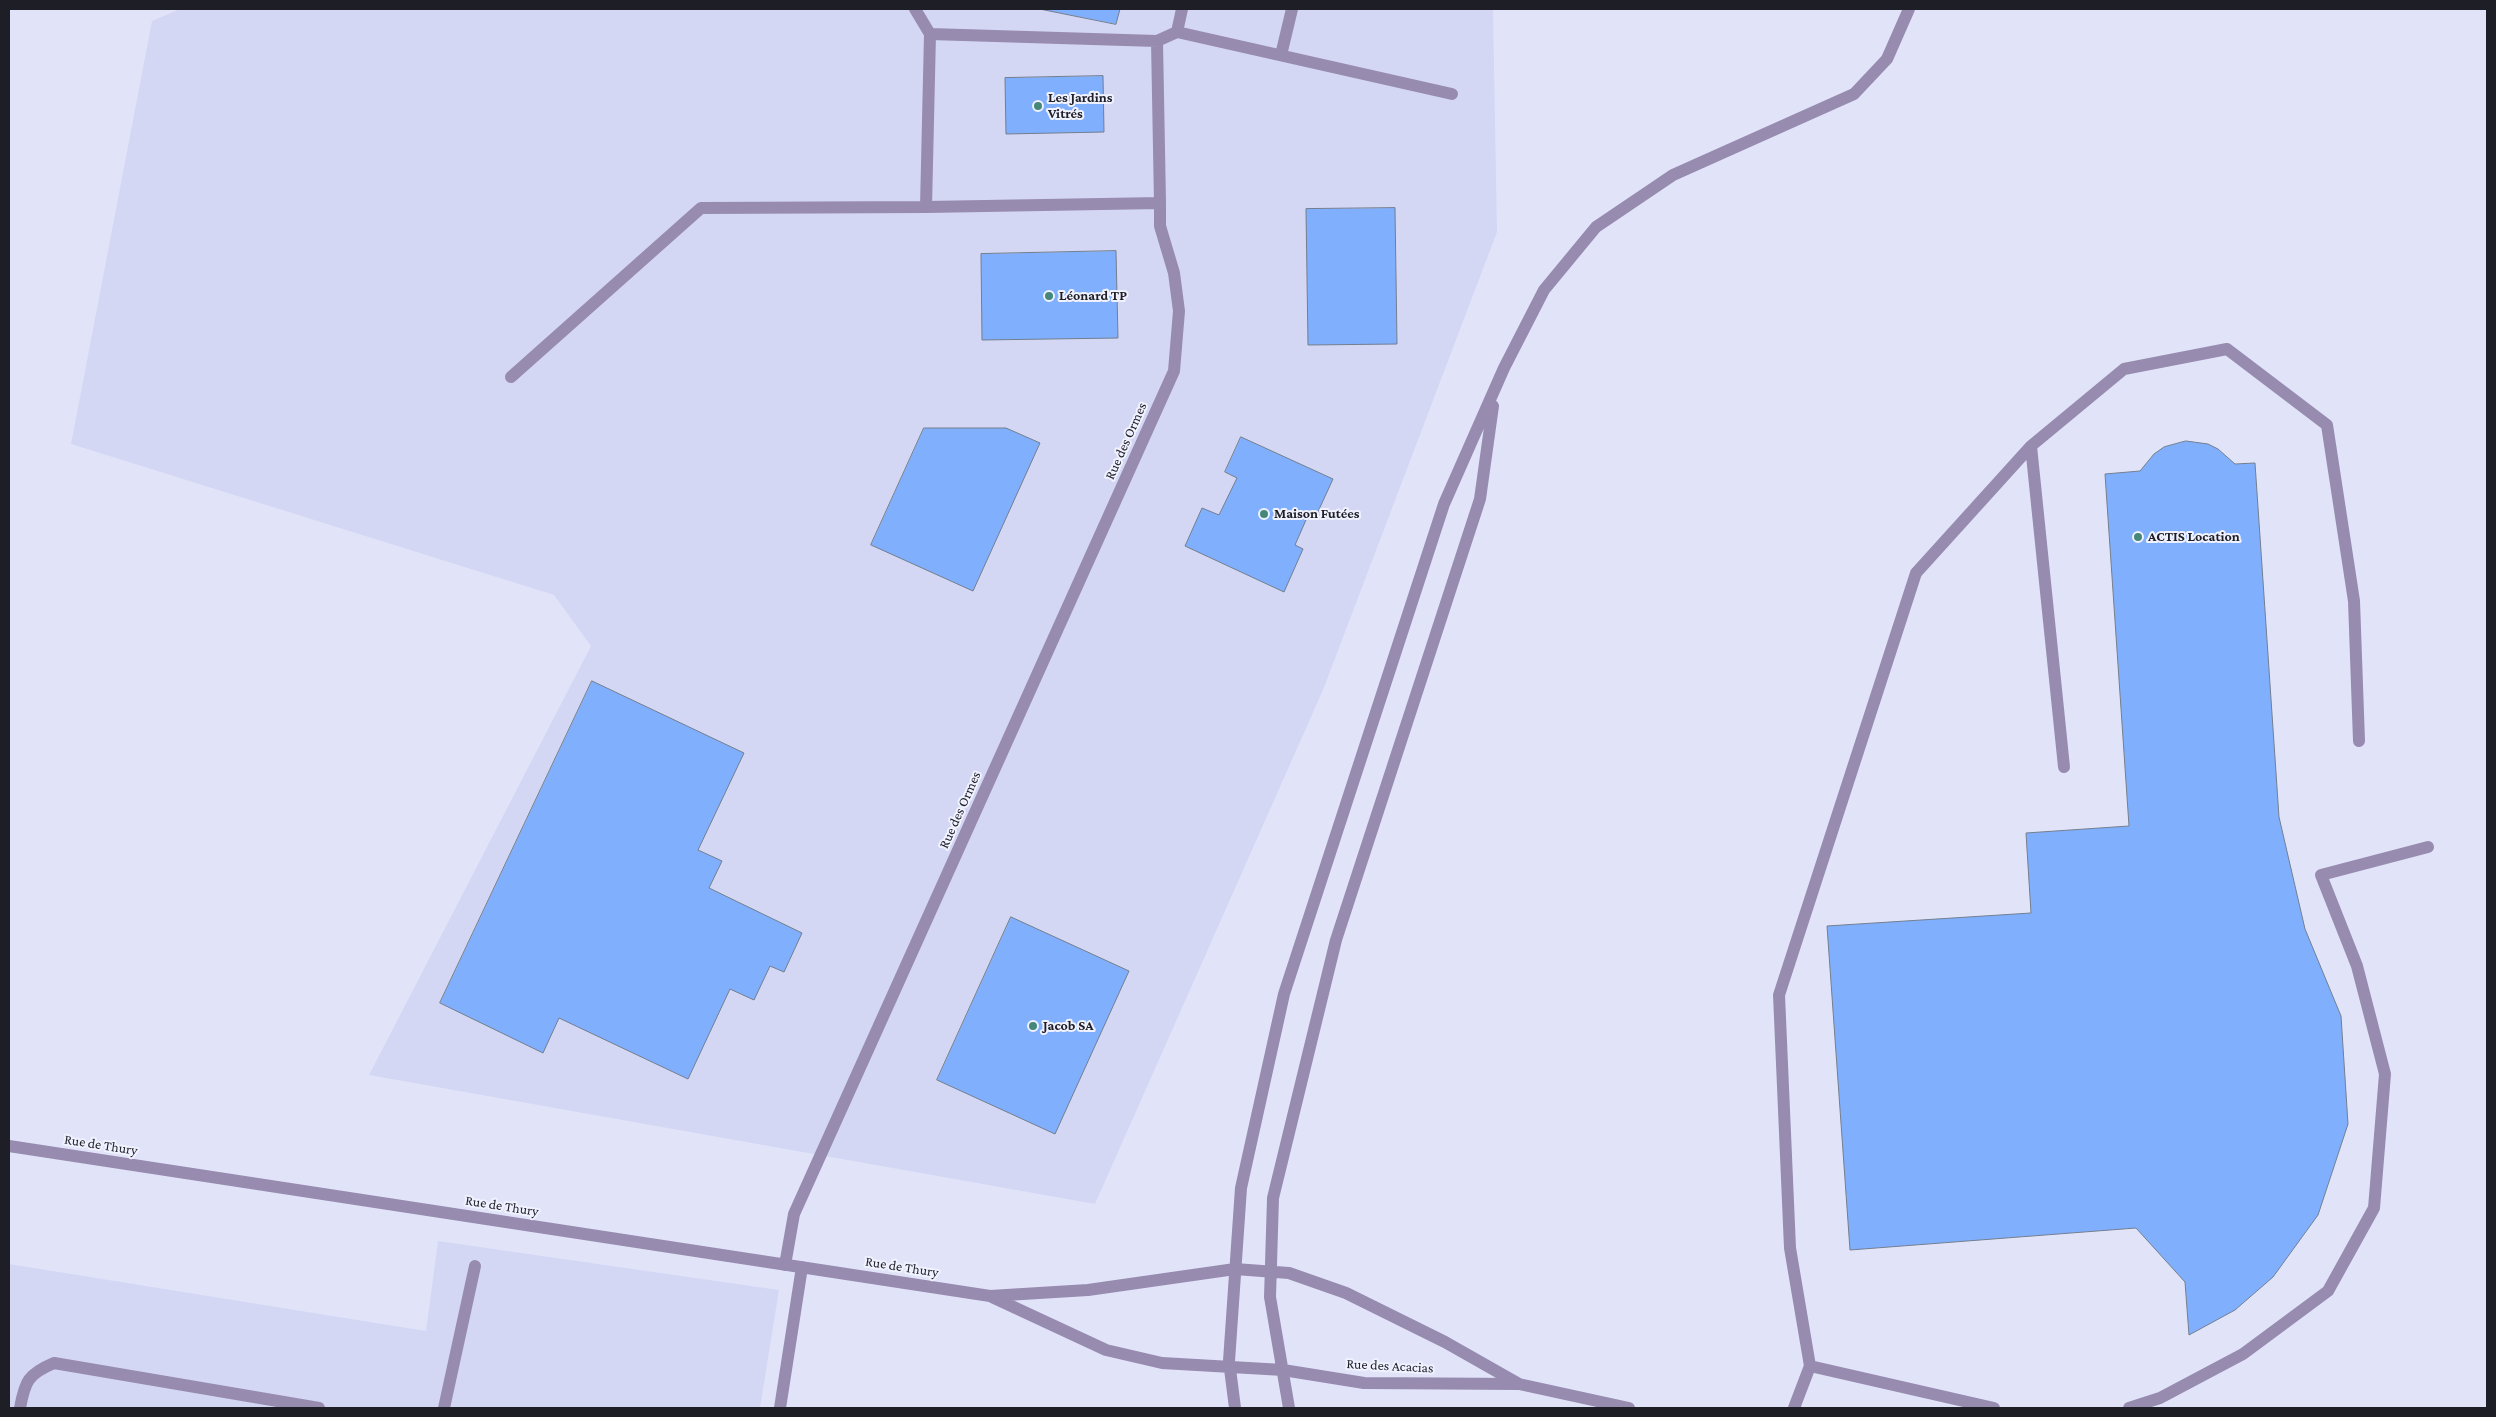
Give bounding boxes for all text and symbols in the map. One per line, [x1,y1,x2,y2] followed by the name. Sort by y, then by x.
[1048,90,1113,122] place label: Les Jardins Vitrés
[1032,100,1044,112] marker: Les Jardins Vitrés
[1059,288,1127,304] place label: Léonard TP
[1043,290,1055,302] marker: Léonard TP
[1102,400,1150,482] street label: Rue des Ormes
[1274,506,1359,522] place label: Maison Futées
[1258,508,1270,520] marker: Maison Futées
[2148,529,2240,545] place label: ACTIS Location
[2132,531,2144,543] marker: ACTIS Location
[936,769,984,851] street label: Rue des Ormes
[1043,1018,1094,1034] place label: Jacob SA
[1027,1020,1039,1032] marker: Jacob SA
[63,1131,139,1159] street label: Rue de Thury
[464,1192,540,1220] street label: Rue de Thury
[864,1253,940,1281] street label: Rue de Thury
[1346,1355,1434,1377] street label: Rue des Acacias

